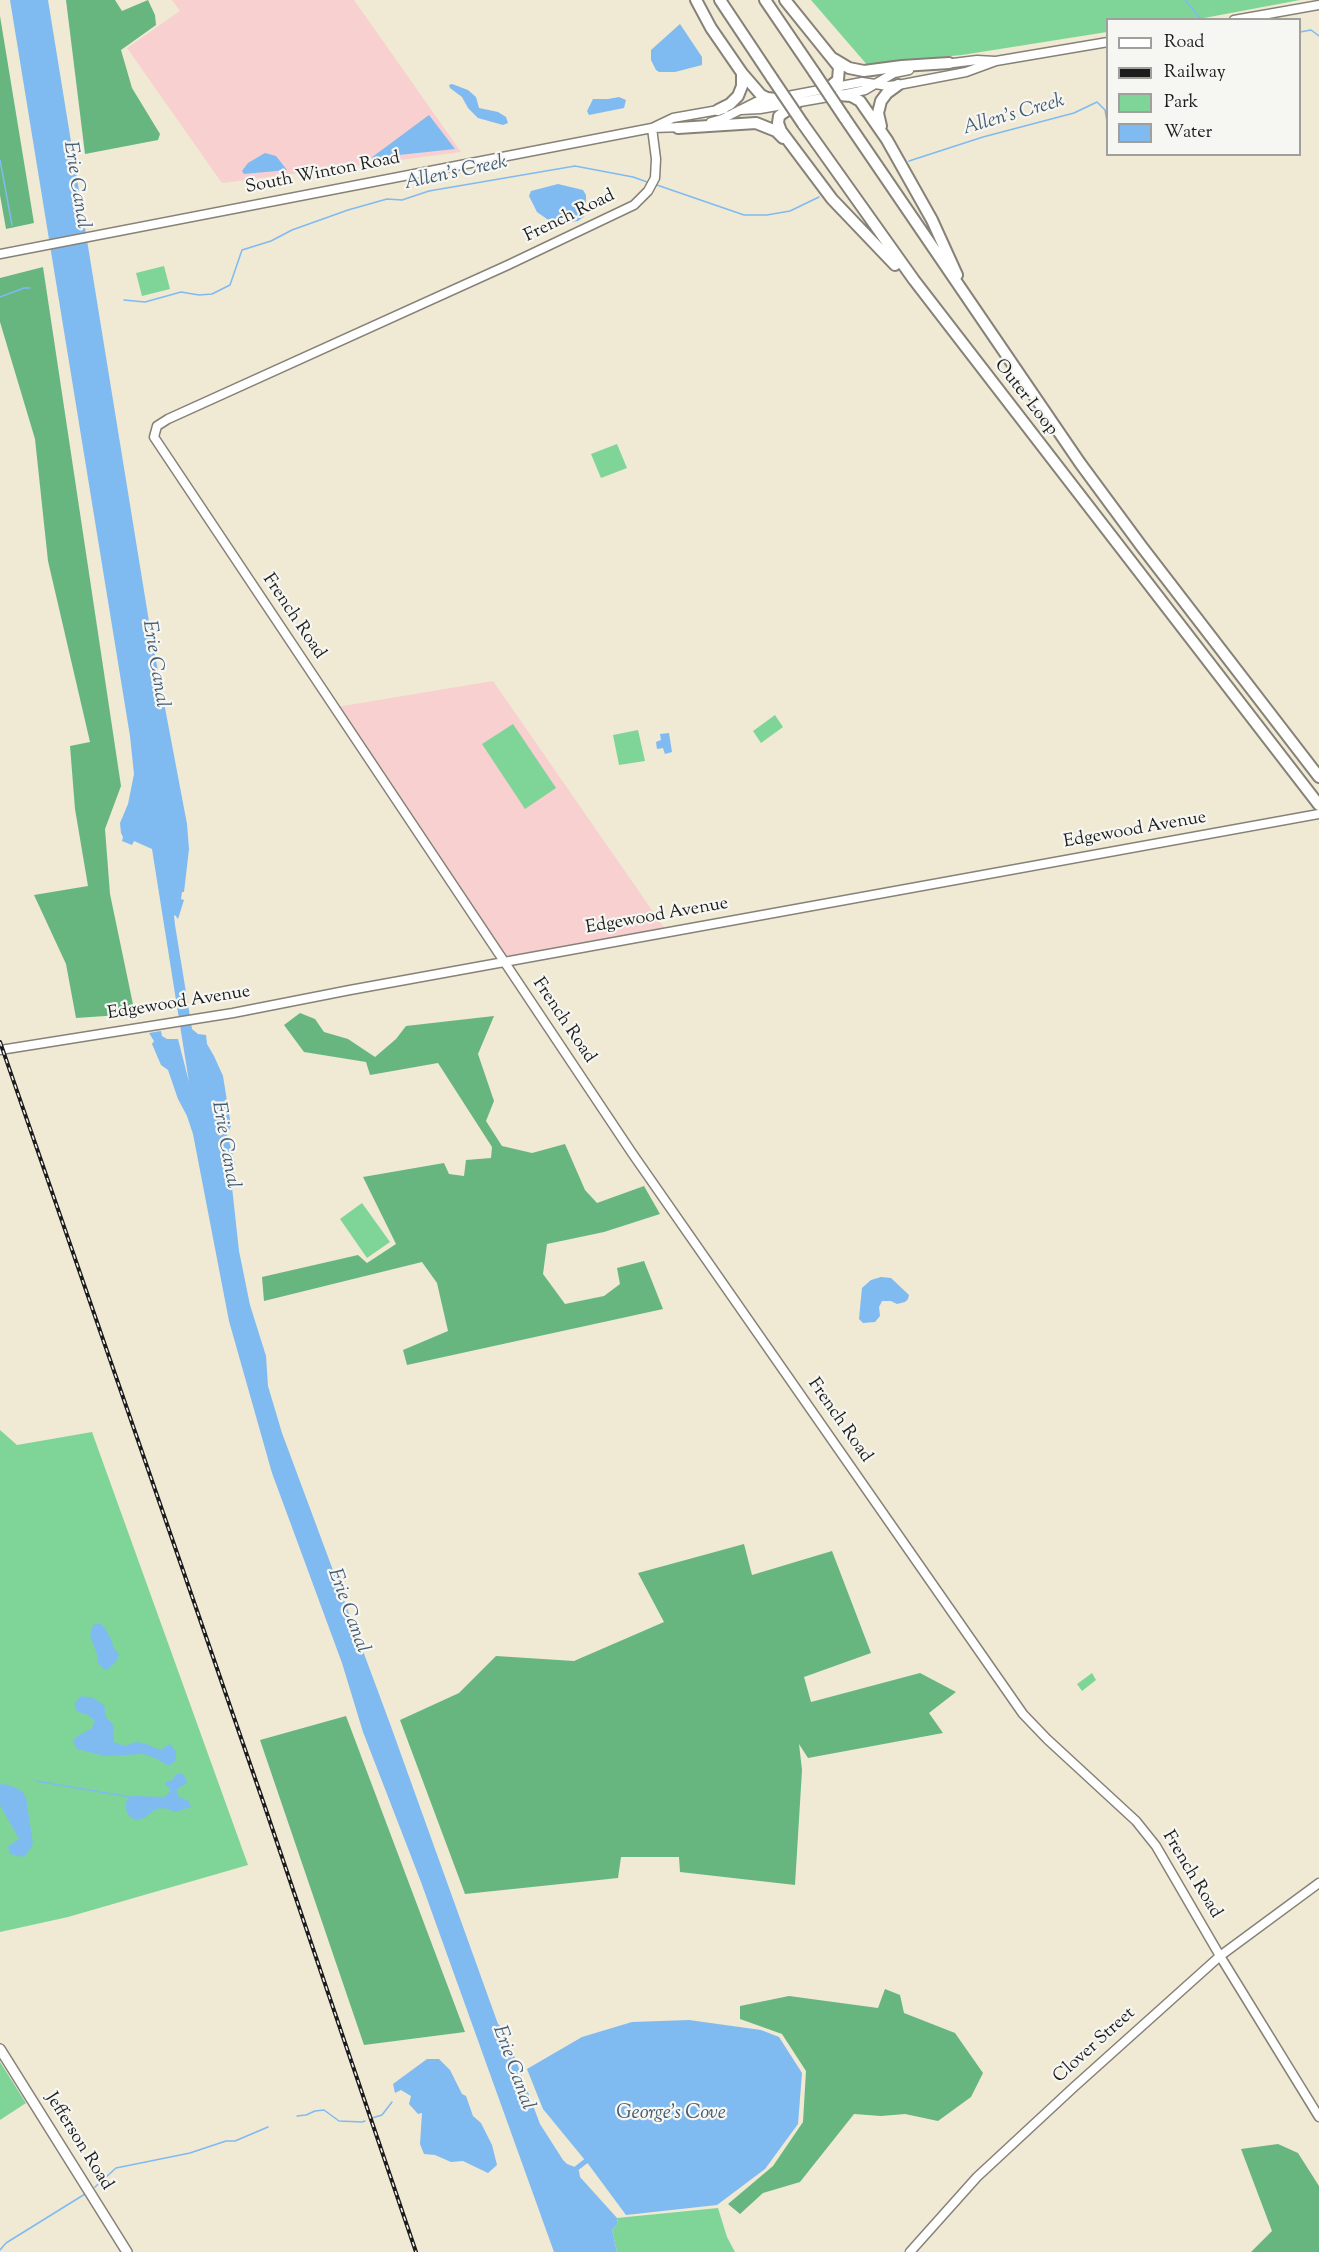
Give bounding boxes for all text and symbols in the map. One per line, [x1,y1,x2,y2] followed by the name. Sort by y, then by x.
[1106,18,1301,156] legend
[1164,30,1204,56] text: Road
[1164,60,1226,86] text: Railway
[960,90,1068,142] water label: Allen's Creek
[1164,90,1198,116] text: Park
[1164,120,1212,146] text: Water
[56,140,94,230] water label: Erie Canal
[244,148,402,200] street label: South Winton Road
[402,151,510,197] water label: Allen's Creek
[521,186,619,248] street label: French Road
[988,355,1062,441] street label: Outer Loop
[257,570,329,664] street label: French Road
[135,619,173,709] water label: Erie Canal
[1062,808,1208,854] street label: Edgewood Avenue
[584,894,730,940] street label: Edgewood Avenue
[527,974,599,1068] street label: French Road
[106,982,252,1026] street label: Edgewood Avenue
[205,1100,243,1190] water label: Erie Canal
[802,1375,876,1467] street label: French Road
[321,1565,373,1657] water label: Erie Canal
[1156,1827,1226,1923] street label: French Road
[1049,2004,1141,2088] street label: Clover Street
[486,2022,538,2114] water label: Erie Canal
[39,2089,117,2195] street label: Jefferson Road
[616,2103,726,2127] water label: George's Cove

